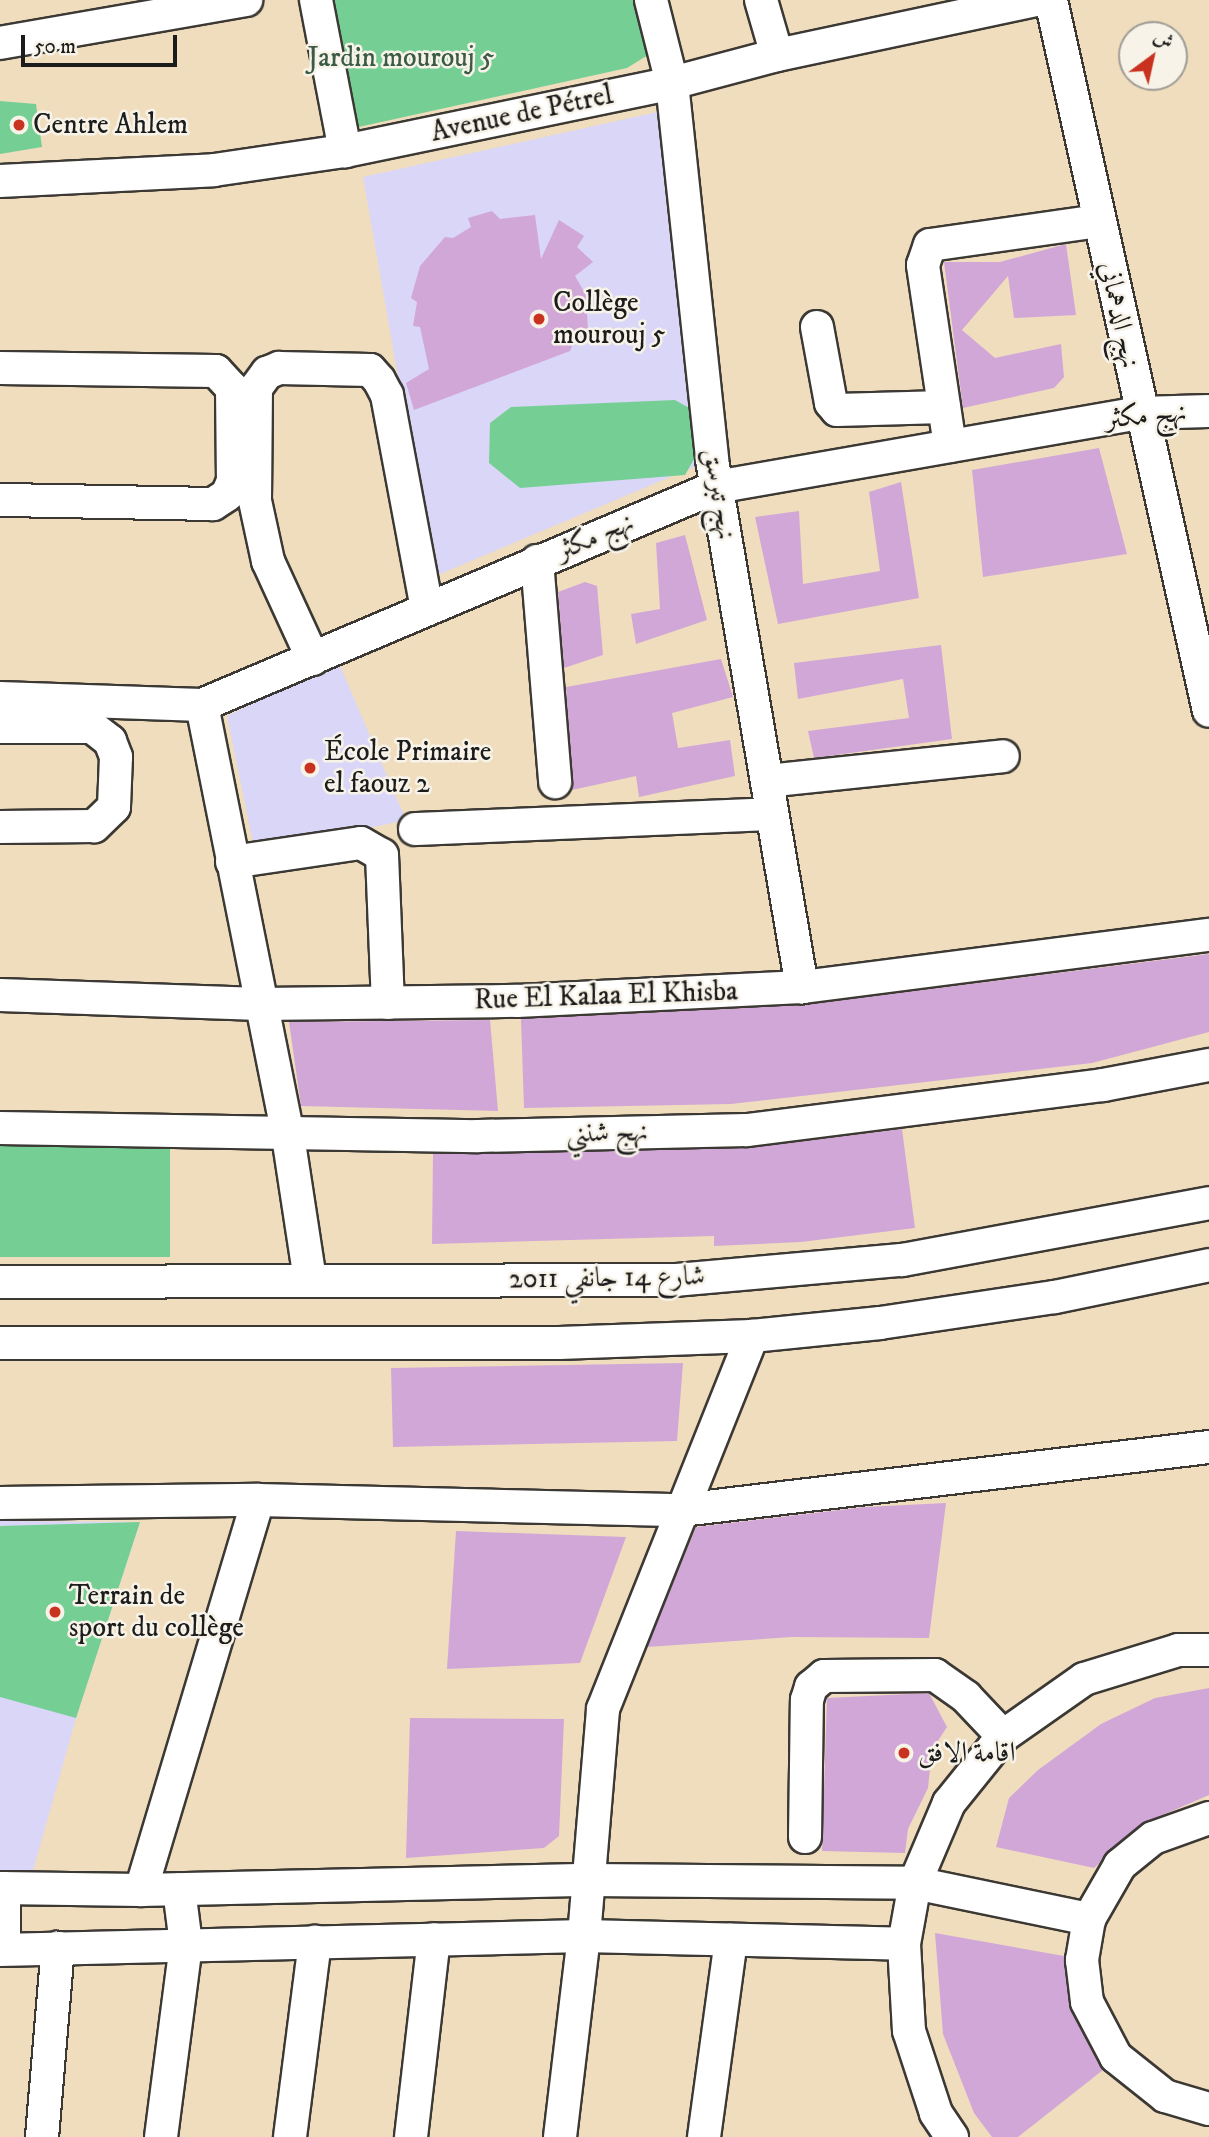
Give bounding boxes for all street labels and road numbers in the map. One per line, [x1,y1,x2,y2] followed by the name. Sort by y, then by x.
[428,78,616,150] street label: Avenue de Pétrel
[1091,259,1147,371] street label: نهج الدهماني
[1104,396,1188,436] street label: نهج مكثر
[695,446,743,542] street label: نهج تبرسق
[551,506,639,568] street label: نهج مكثر
[474,975,738,1017] street label: Rue El Kalaa El Khisba
[566,1115,648,1151] street label: نهج شنني
[509,1259,705,1297] street label: شارع 14 جانفي 2011

